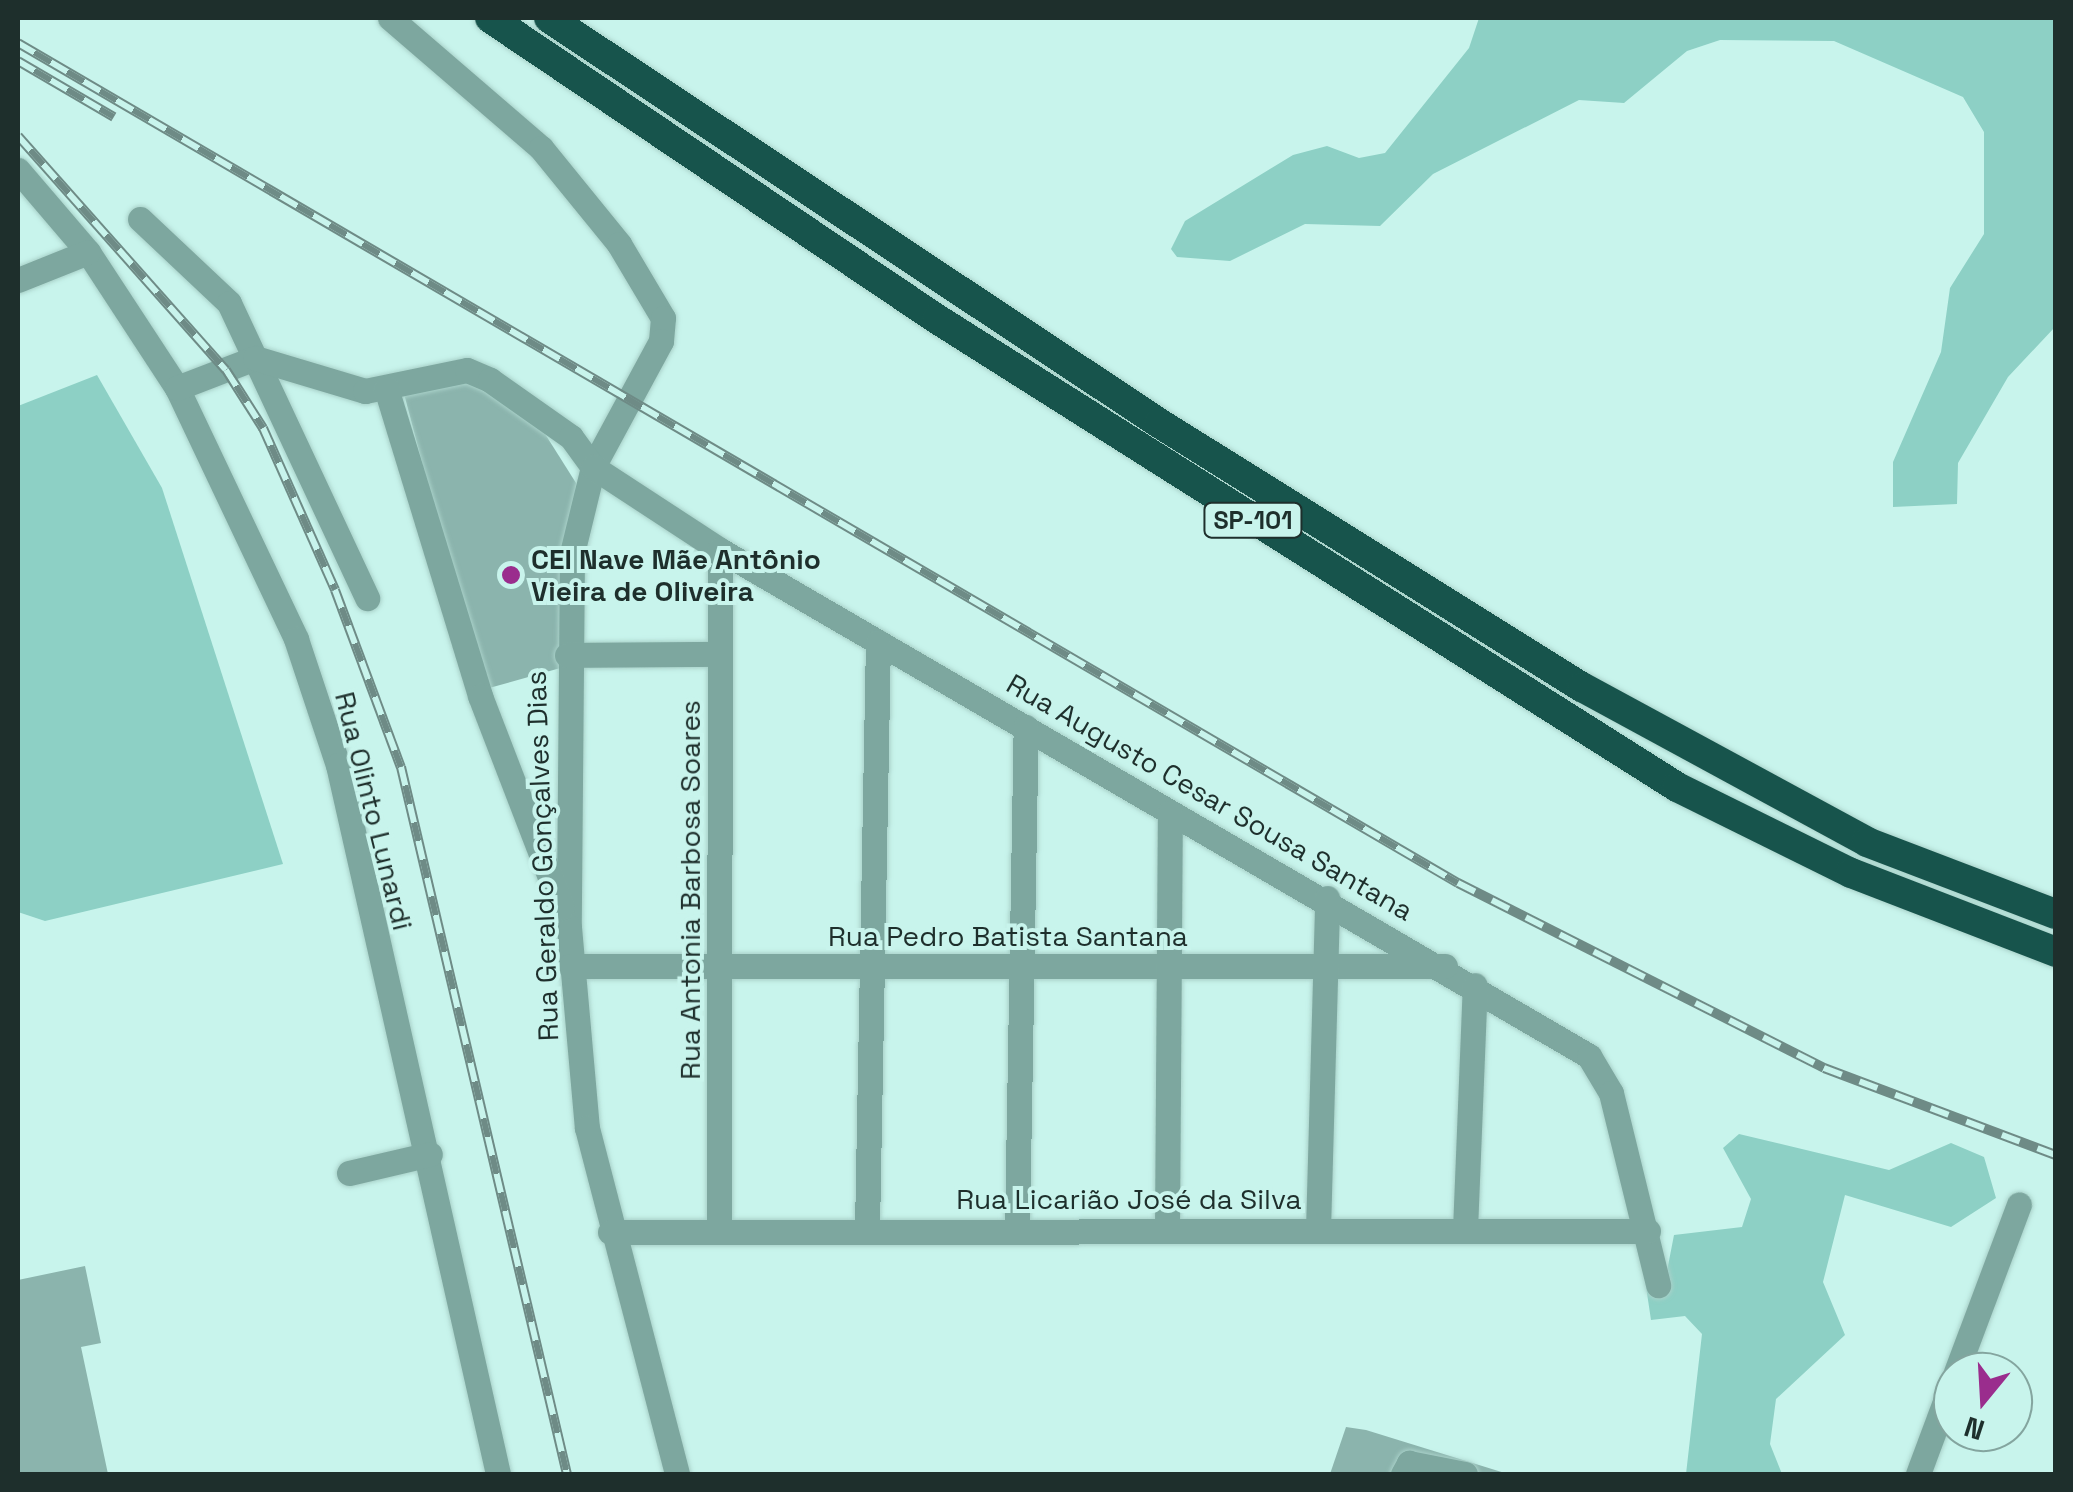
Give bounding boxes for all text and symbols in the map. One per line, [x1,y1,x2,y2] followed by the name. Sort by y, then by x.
[1203,500,1303,540] road number: SP-101
[531,542,821,608] place label: CEI Nave Mãe Antônio Vieira de Oliveira
[500,564,522,586] marker: CEI Nave Mãe Antônio Vieira de Oliveira
[1001,666,1419,928] street label: Rua Augusto Cesar Sousa Santana
[519,670,565,1042] street label: Rua Geraldo Gonçalves Dias
[328,688,420,934] street label: Rua Olinto Lunardi
[673,700,707,1080] street label: Rua Antonia Barbosa Soares
[828,919,1188,953] street label: Rua Pedro Batista Santana
[956,1182,1302,1216] street label: Rua Licarião José da Silva
[1933,1352,2033,1452] north arrow
[1960,1409,1989,1449] text: N

